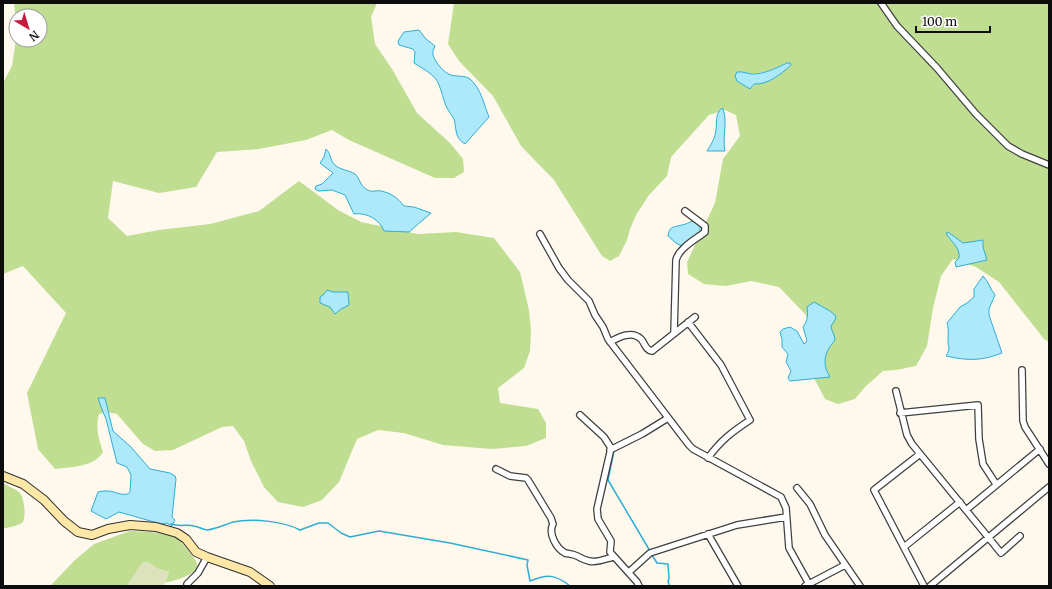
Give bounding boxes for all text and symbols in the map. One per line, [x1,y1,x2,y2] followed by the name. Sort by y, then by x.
[8,8,48,48] north arrow
[916,8,990,34] scale bar
[922,14,957,29] text: 100 m
[26,28,42,44] text: N

